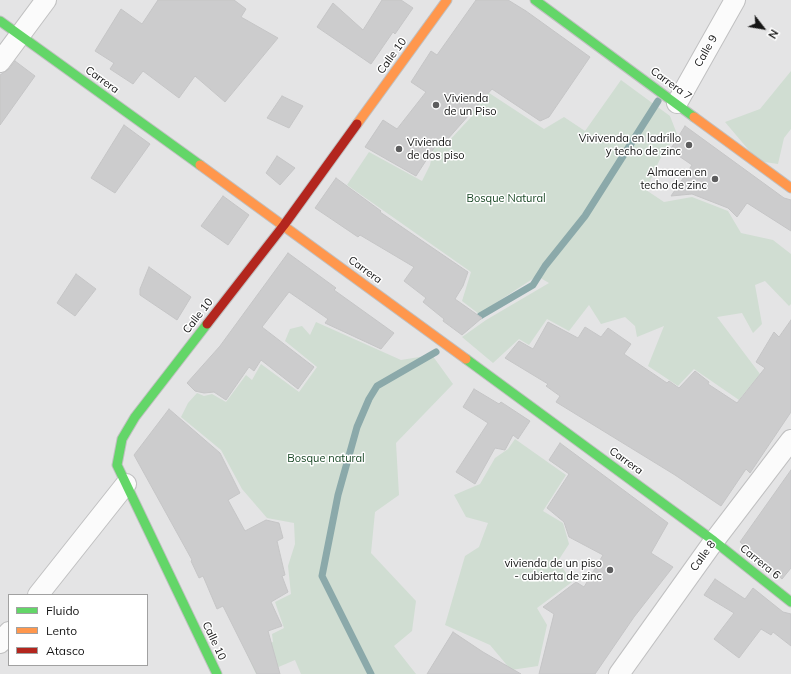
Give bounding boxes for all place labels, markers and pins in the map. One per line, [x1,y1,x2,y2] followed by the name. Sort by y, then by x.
[444,92,497,118] place label: Vivienda de un Piso
[431,100,441,110] marker: Vivienda de un Piso
[579,132,681,158] place label: Vivivenda en ladrillo y techo de zinc
[407,136,465,162] place label: Vivienda de dos piso
[684,140,694,150] marker: Vivivenda en ladrillo y techo de zinc
[394,144,404,154] marker: Vivienda de dos piso
[641,166,707,192] place label: Almacen en techo de zinc
[710,174,720,184] marker: Almacen en techo de zinc
[505,557,602,583] place label: vivienda de un piso - cubierta de zinc
[605,565,615,575] marker: vivienda de un piso - cubierta de zinc

